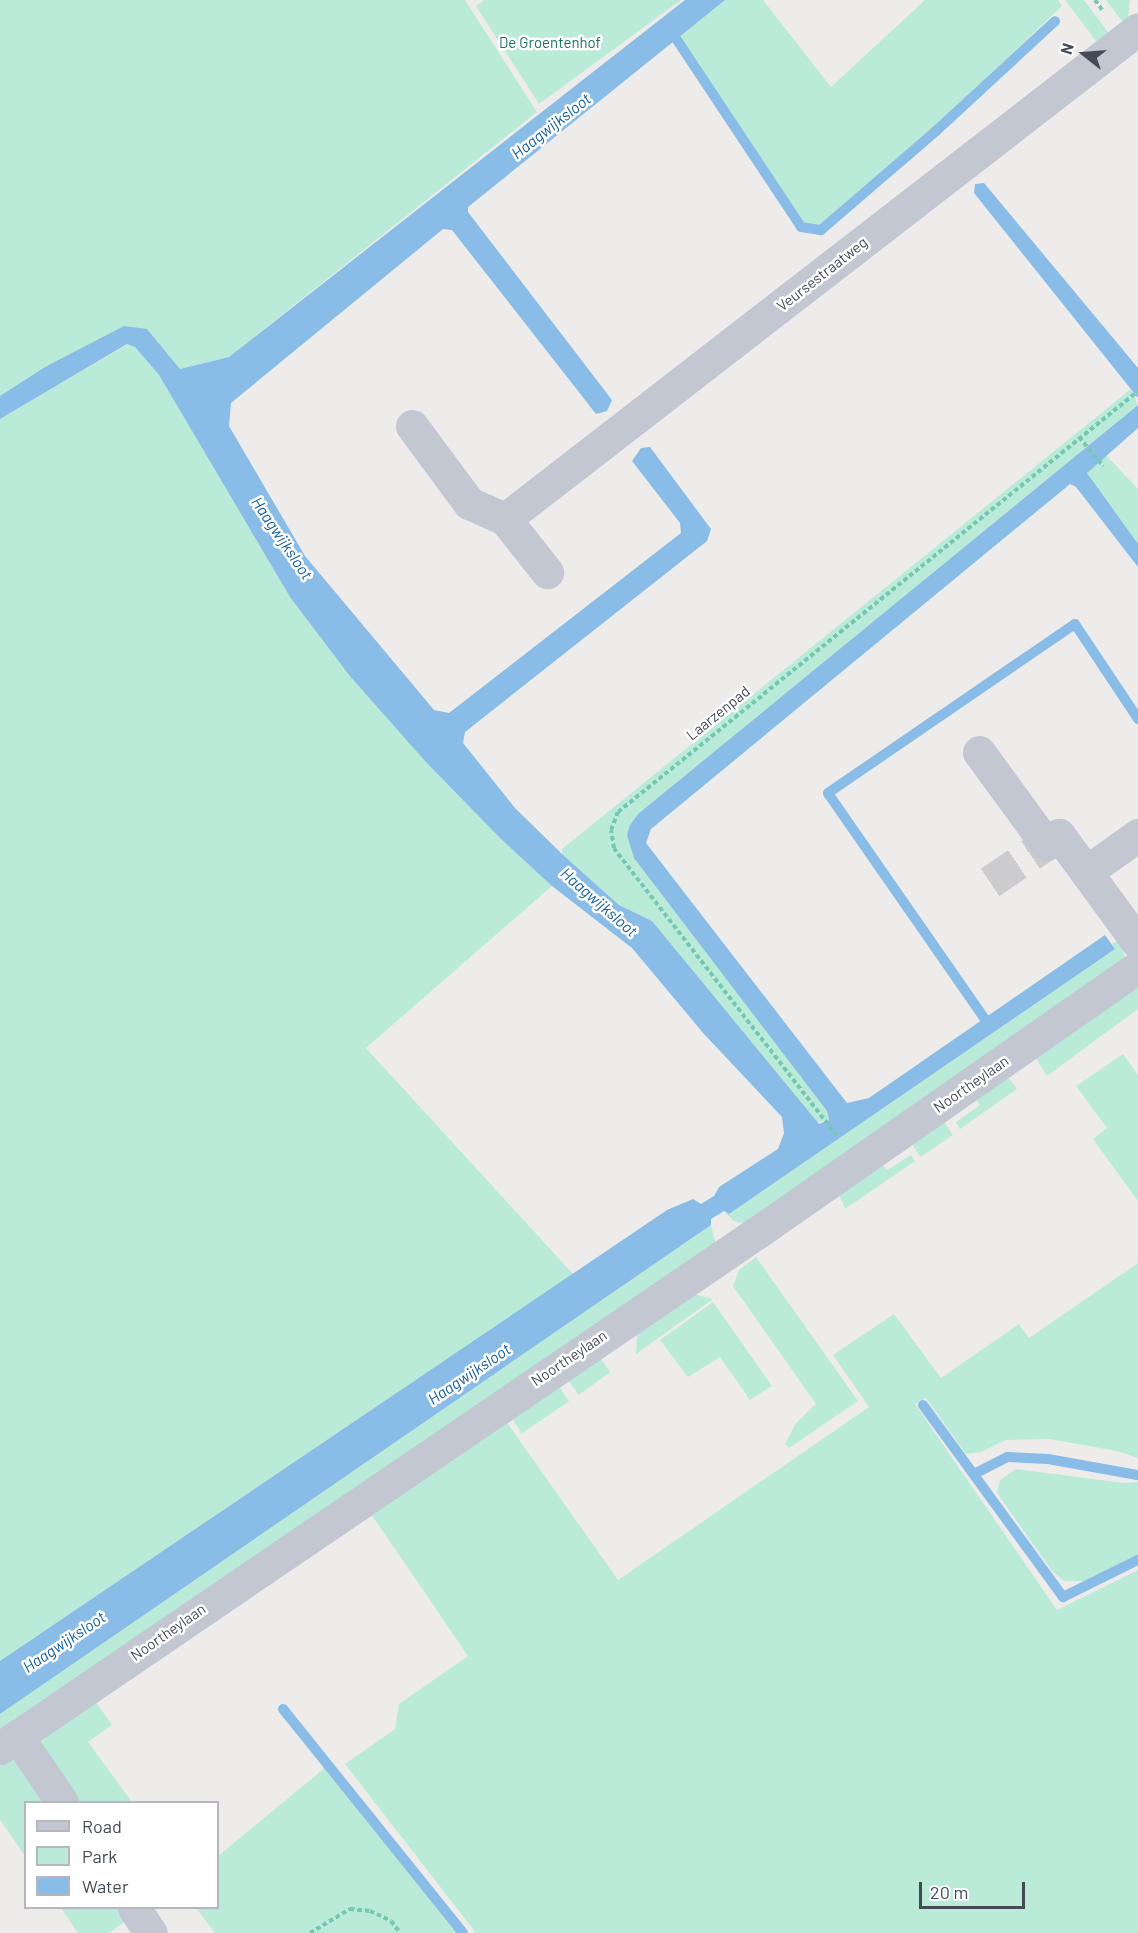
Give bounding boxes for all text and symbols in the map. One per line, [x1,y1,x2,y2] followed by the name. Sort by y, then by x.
[1054,24,1114,84] north arrow
[499,34,601,52] park label: De Groentenhof
[1056,41,1077,56] text: N
[507,89,595,163] water label: Haagwijksloot
[773,233,871,315] street label: Veursestraatweg
[247,493,317,583] water label: Haagwijksloot
[683,682,753,744] street label: Laarzenpad
[557,863,641,941] water label: Haagwijksloot
[930,1052,1012,1116] street label: Noortheylaan
[528,1326,610,1390] street label: Noortheylaan
[424,1339,514,1409] water label: Haagwijksloot
[127,1600,209,1664] street label: Noortheylaan
[19,1607,109,1677] water label: Haagwijksloot
[24,1801,219,1909] legend
[82,1815,122,1837] text: Road
[82,1845,117,1867] text: Park
[922,1870,1028,1908] scale bar
[82,1875,129,1897] text: Water
[930,1881,968,1903] text: 20 m

